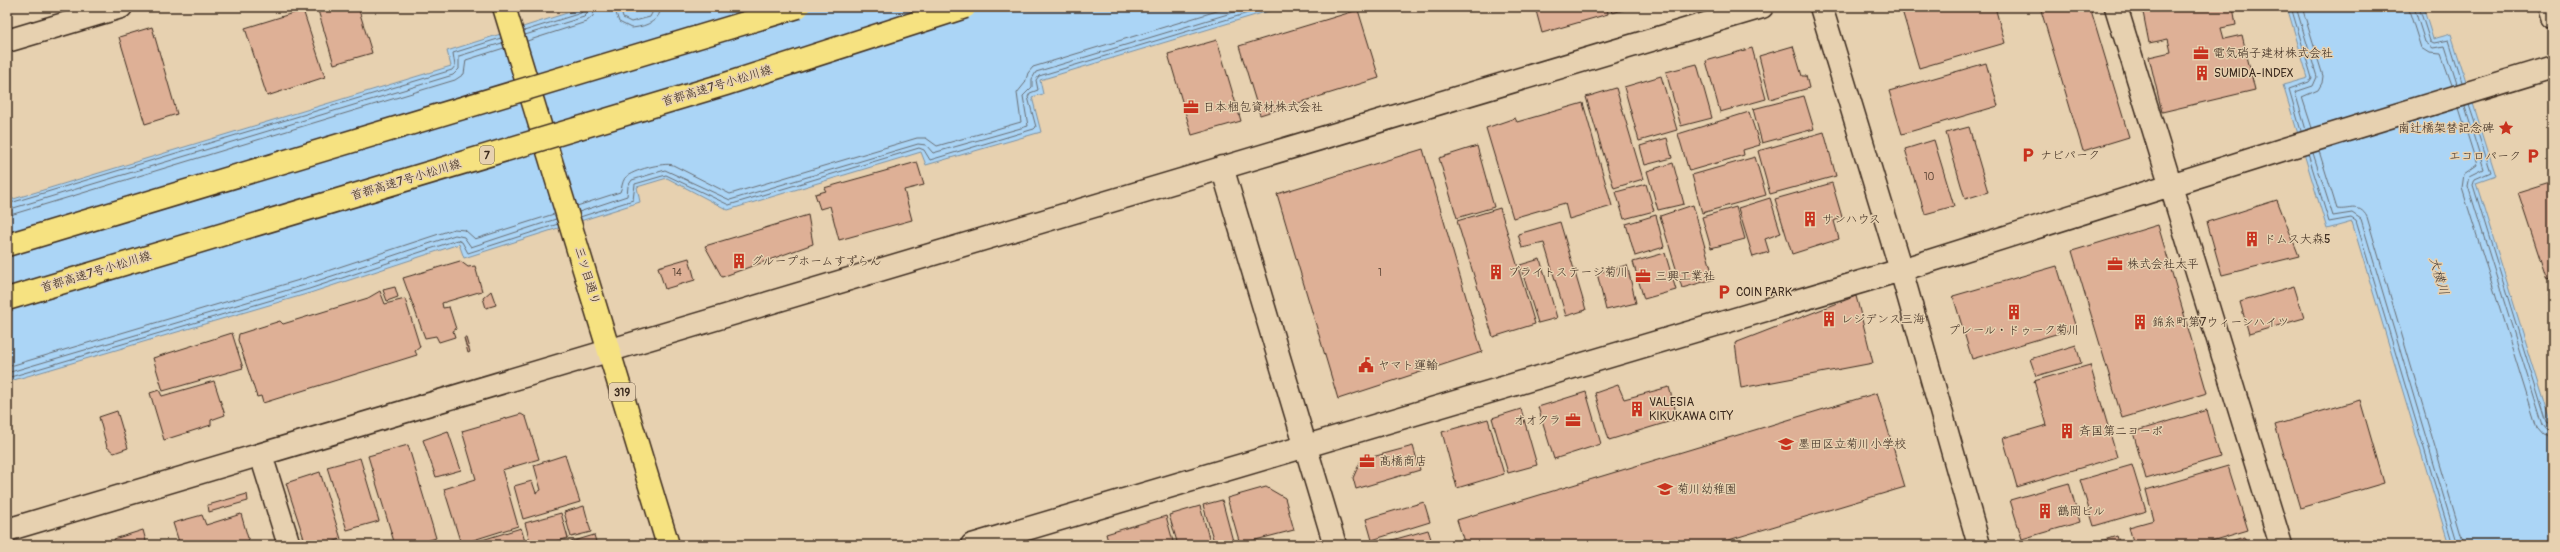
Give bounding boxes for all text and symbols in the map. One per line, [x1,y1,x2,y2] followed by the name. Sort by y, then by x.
[2192,44,2210,62] office icon: 電気硝子建材株式会社
[2213,46,2333,61] place label: 電気硝子建材株式会社
[660,62,774,110] street label: 首都高速7号小松川線
[2193,64,2211,82] building icon: SUMIDA-INDEX
[2214,66,2294,81] place label: SUMIDA-INDEX
[1182,98,1200,116] office icon: 日本梱包資材株式会社
[1203,100,1323,115] place label: 日本梱包資材株式会社
[2497,119,2515,137] place icon: 南辻橋架替記念碑
[2398,121,2494,136] place label: 南辻橋架替記念碑
[480,146,494,164] road number: 7
[2019,146,2037,164] parking icon: ナビパーク
[2524,147,2542,165] parking icon: エコロパーク
[2040,148,2100,163] place label: ナビパーク
[2449,149,2521,164] place label: エコロパーク
[349,156,463,204] street label: 首都高速7号小松川線
[1924,171,1935,183] house number: 10
[1801,210,1819,228] building icon: サンハウス
[1822,212,1881,227] place label: サンハウス
[2243,230,2261,248] building icon: ドムス大森5
[2264,232,2331,247] place label: ドムス大森5
[571,245,603,307] street label: 三ツ目通り
[39,248,153,296] street label: 首都高速7号小松川線
[730,252,748,270] building icon: グループホームすずらん
[751,254,882,269] place label: グループホームすずらん
[2106,255,2124,273] office icon: 株式会社太平
[2426,255,2452,297] water label: 大横川
[2127,257,2199,272] place label: 株式会社太平
[1487,263,1505,281] building icon: ブライトステージ菊川
[1508,265,1628,280] place label: ブライトステージ菊川
[672,267,682,279] house number: 14
[1378,267,1382,279] house number: 1
[1634,267,1652,285] office icon: 三興工業社
[1655,269,1715,284] place label: 三興工業社
[1715,283,1733,301] parking icon: COIN PARK
[1736,285,1792,300] place label: COIN PARK
[2005,303,2023,321] building icon: プレール・ドゥーク菊川
[1820,310,1838,328] building icon: レジデンス三海
[1841,312,1925,327] place label: レジデンス三海
[2131,313,2149,331] building icon: 錦糸町第7ウィーンハイツ
[2152,315,2289,330] place label: 錦糸町第7ウィーンハイツ
[1948,323,2080,338] place label: プレール・ドゥーク菊川
[1357,356,1375,374] public building icon: ヤマト運輸
[1378,358,1438,373] place label: ヤマト運輸
[609,383,635,401] road number: 319
[1649,395,1733,424] place label: VALESIA KIKUKAWA CITY
[1628,400,1646,418] building icon: VALESIA KIKUKAWA CITY
[1564,411,1582,429] office icon: オオクラ
[1513,413,1561,428] place label: オオクラ
[2058,422,2076,440] building icon: 斉国第二コーポ
[2079,424,2163,439] place label: 斉国第二コーポ
[1777,435,1795,453] school or university icon: 墨田区立菊川小学校
[1798,437,1906,452] place label: 墨田区立菊川小学校
[1358,452,1376,470] office icon: 髙橋商店
[1379,454,1427,469] place label: 髙橋商店
[1656,480,1674,498] school or university icon: 菊川幼稚園
[1677,482,1737,497] place label: 菊川幼稚園
[2036,502,2054,520] building icon: 鶴岡ビル
[2057,504,2105,519] place label: 鶴岡ビル

